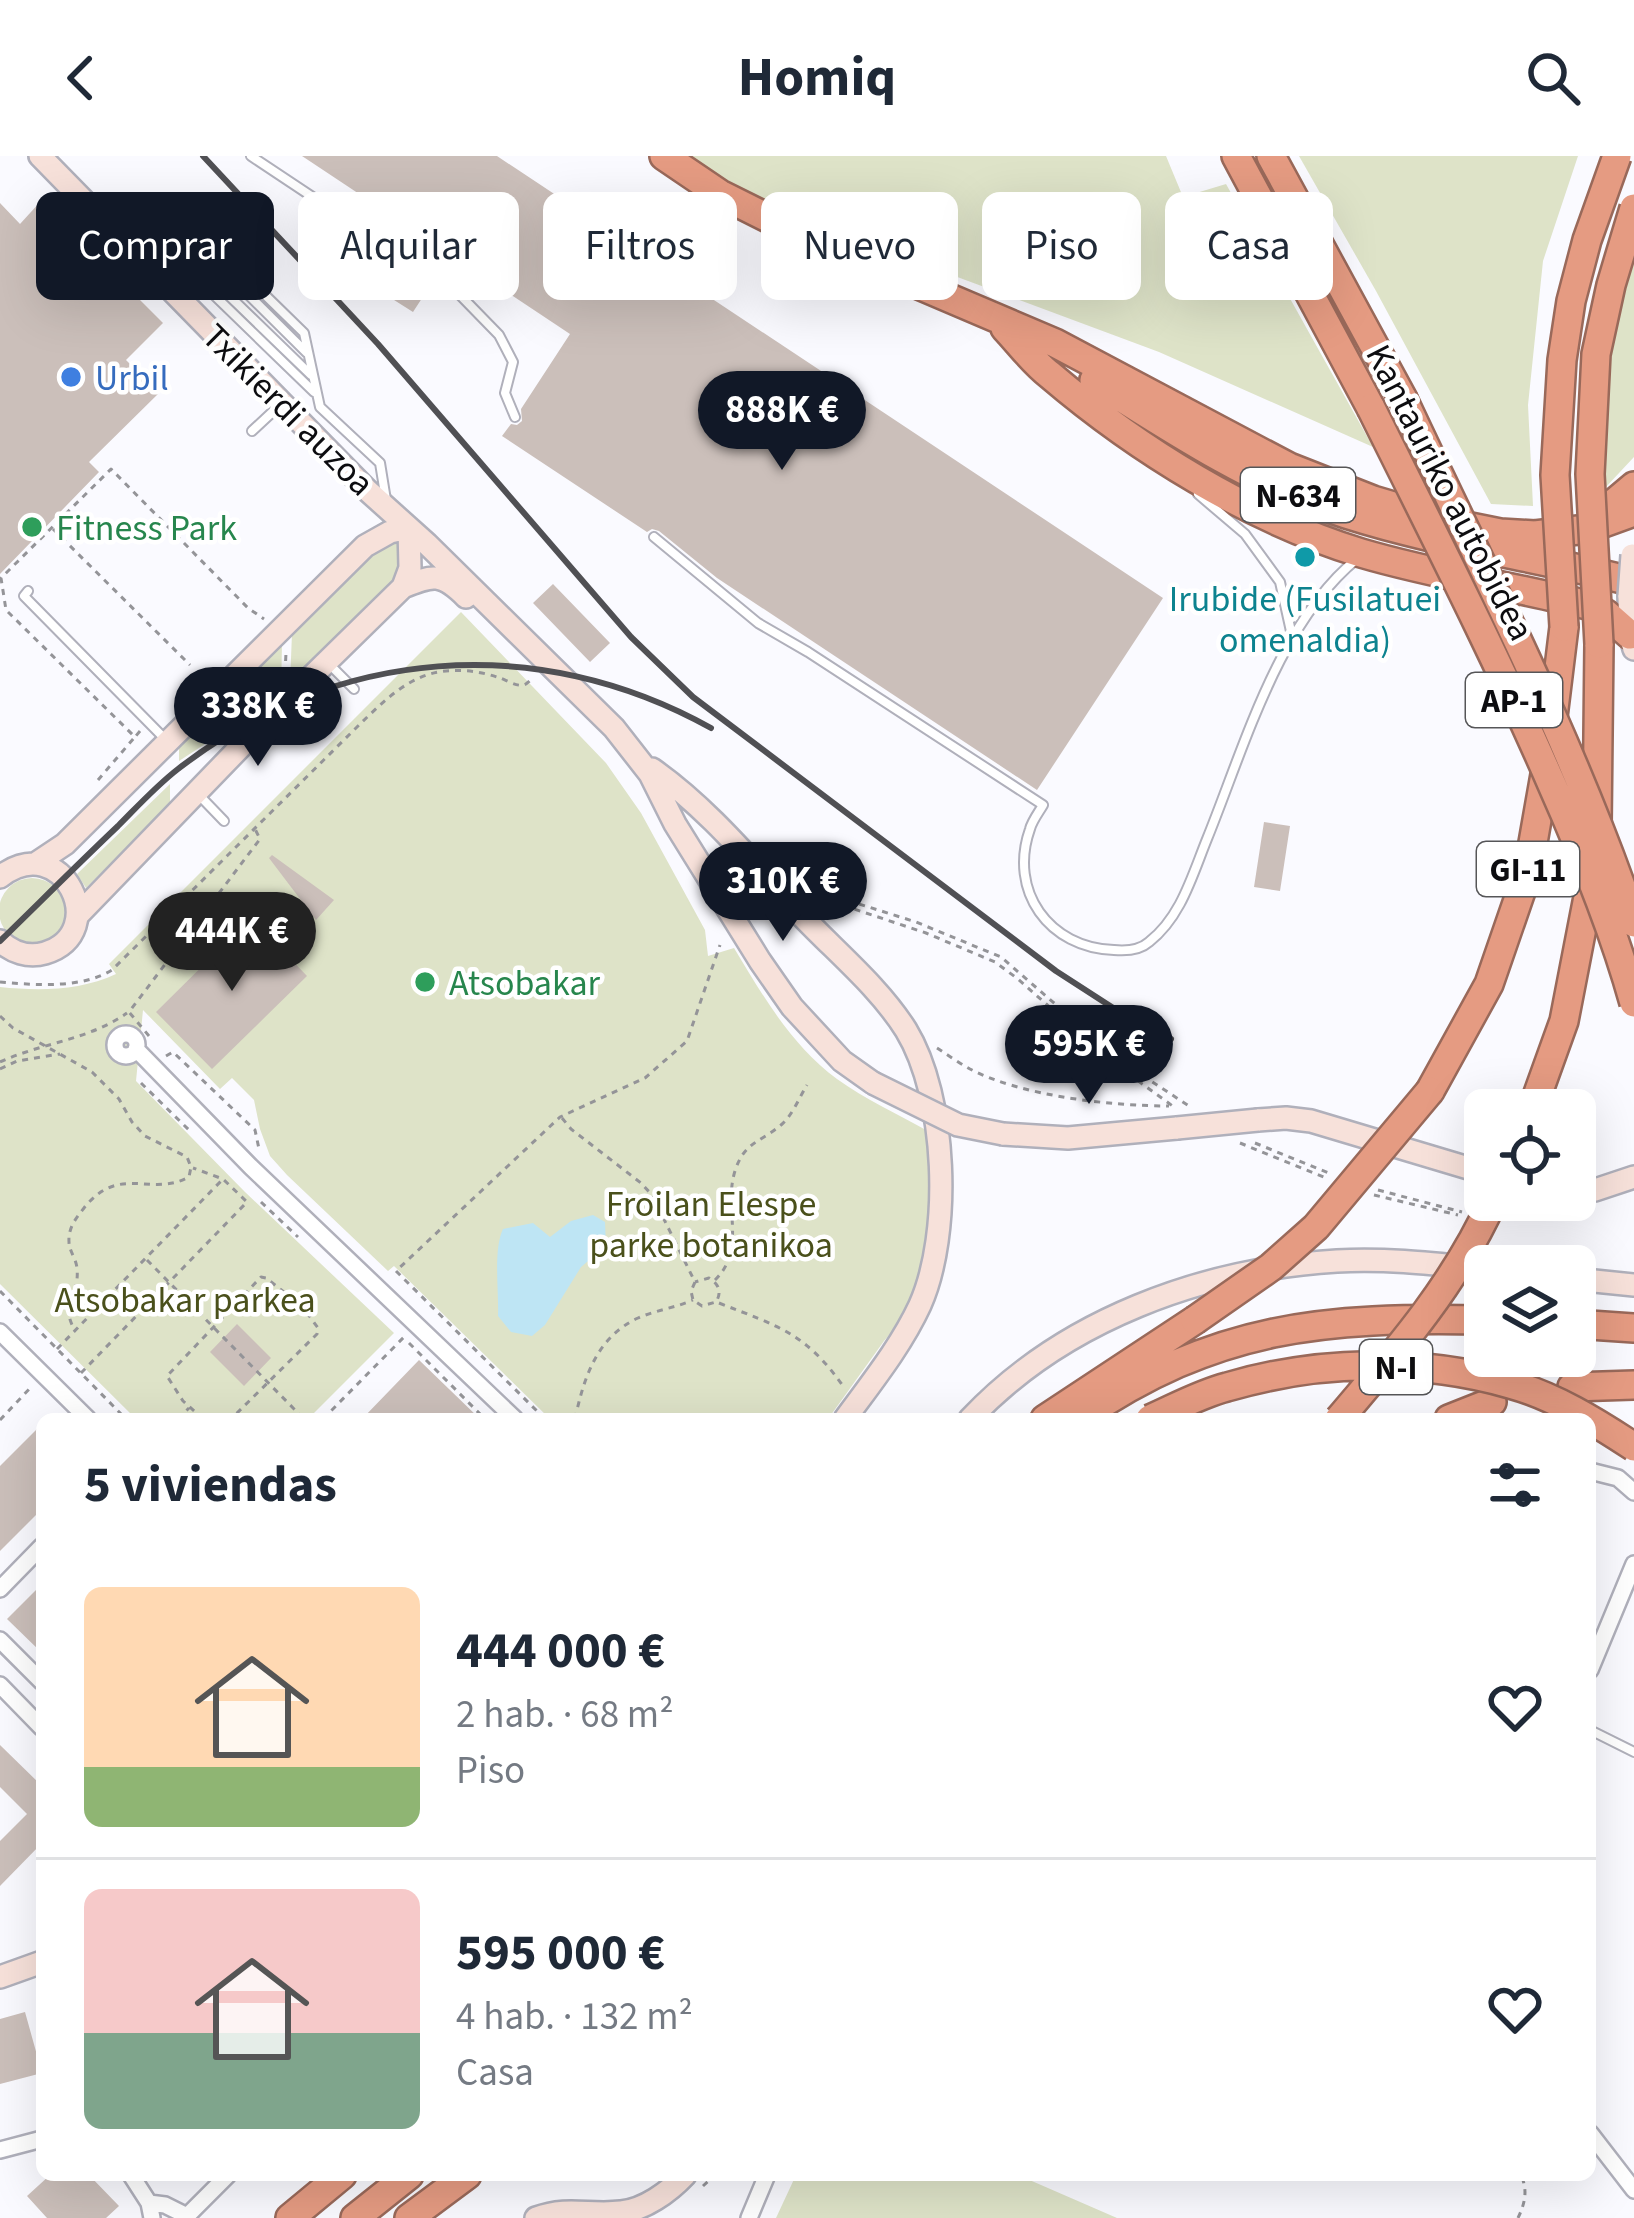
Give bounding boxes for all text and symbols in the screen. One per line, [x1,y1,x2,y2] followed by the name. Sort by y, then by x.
[738,40,896,117] text: Homiq
[48,45,114,111] icon: back
[1520,45,1586,111] icon: search
[36,192,274,300] chip: Comprar
[298,192,519,300] chip: Alquilar
[543,192,737,300] chip: Filtros
[761,192,958,300] chip: Nuevo
[982,192,1141,300] chip: Piso
[1165,192,1333,300] chip: Casa
[190,312,386,508] street label: Txikierdi auzoa
[1353,336,1546,650] street label: Kantauriko autobidea
[95,353,169,404] place label: Urbil
[58,364,84,390] marker: Urbil
[684,371,880,473] pin: 888K €
[725,382,839,438] text: 888K €
[1241,468,1355,522] road number: N-634
[56,503,237,554] place label: Fitness Park
[19,514,45,540] marker: Fitness Park
[1292,544,1318,570] marker: Irubide (Fusilatuei omenaldia)
[1169,574,1441,666] place label: Irubide (Fusilatuei omenaldia)
[160,667,356,769] pin: 338K €
[1466,673,1562,727] road number: AP-1
[201,678,315,734] text: 338K €
[685,842,881,944] pin: 310K €
[1477,842,1579,896] road number: GI-11
[726,853,840,909] text: 310K €
[134,892,330,994] pin: 444K €
[175,903,289,959] text: 444K €
[449,958,601,1009] place label: Atsobakar
[412,969,438,995] marker: Atsobakar
[991,1005,1187,1107] pin: 595K €
[1032,1016,1146,1072] text: 595K €
[1464,1089,1596,1377] map controls
[1464,1089,1596,1221] button: locate
[589,1179,833,1271] park label: Froilan Elespe parke botanikoa
[1464,1245,1596,1377] button: layers
[54,1275,316,1326] park label: Atsobakar parkea
[1360,1340,1432,1394] road number: N-I
[84,1449,337,1521] text: 5 viviendas
[1482,1452,1548,1518] icon: filters
[456,1615,665,1687] text: 444 000 €
[180,1635,324,1779] icon: home
[1482,1674,1548,1740] icon: heart
[456,1687,673,1743] text: 2 hab. · 68 m²
[456,1743,525,1799] text: Piso
[456,1917,665,1989] text: 595 000 €
[180,1937,324,2081] icon: home
[1482,1976,1548,2042] icon: heart
[456,1989,693,2045] text: 4 hab. · 132 m²
[456,2045,534,2101] text: Casa

